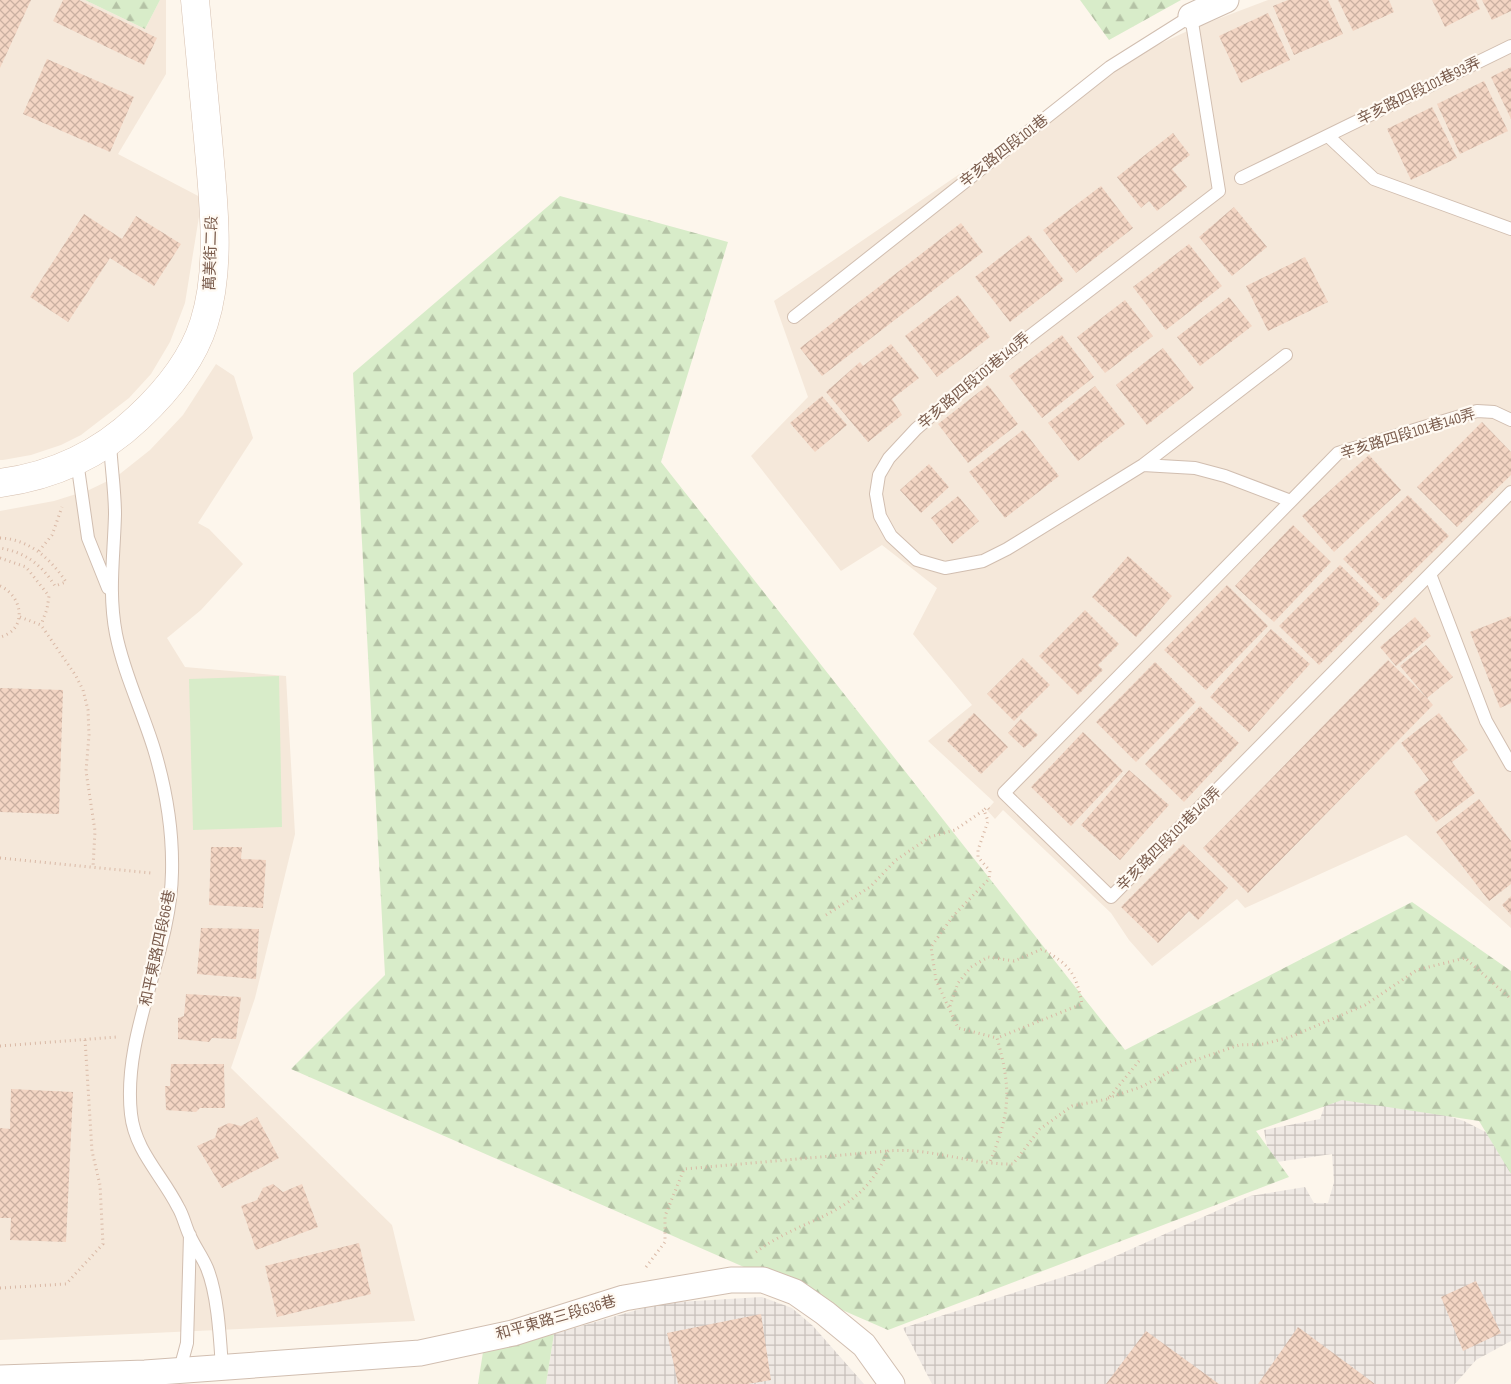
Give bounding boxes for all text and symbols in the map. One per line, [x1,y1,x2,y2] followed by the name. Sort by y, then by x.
[1354,53,1484,129] street label: 辛亥路四段101巷93弄
[956,111,1052,191] street label: 辛亥路四段101巷
[200,215,222,291] street label: 萬美街二段
[914,329,1034,433] street label: 辛亥路四段101巷140弄
[1338,404,1478,464] street label: 辛亥路四段101巷140弄
[1113,783,1225,895] street label: 辛亥路四段101巷140弄
[136,888,180,1008] street label: 和平東路四段66巷
[494,1292,618,1344] street label: 和平東路三段636巷

